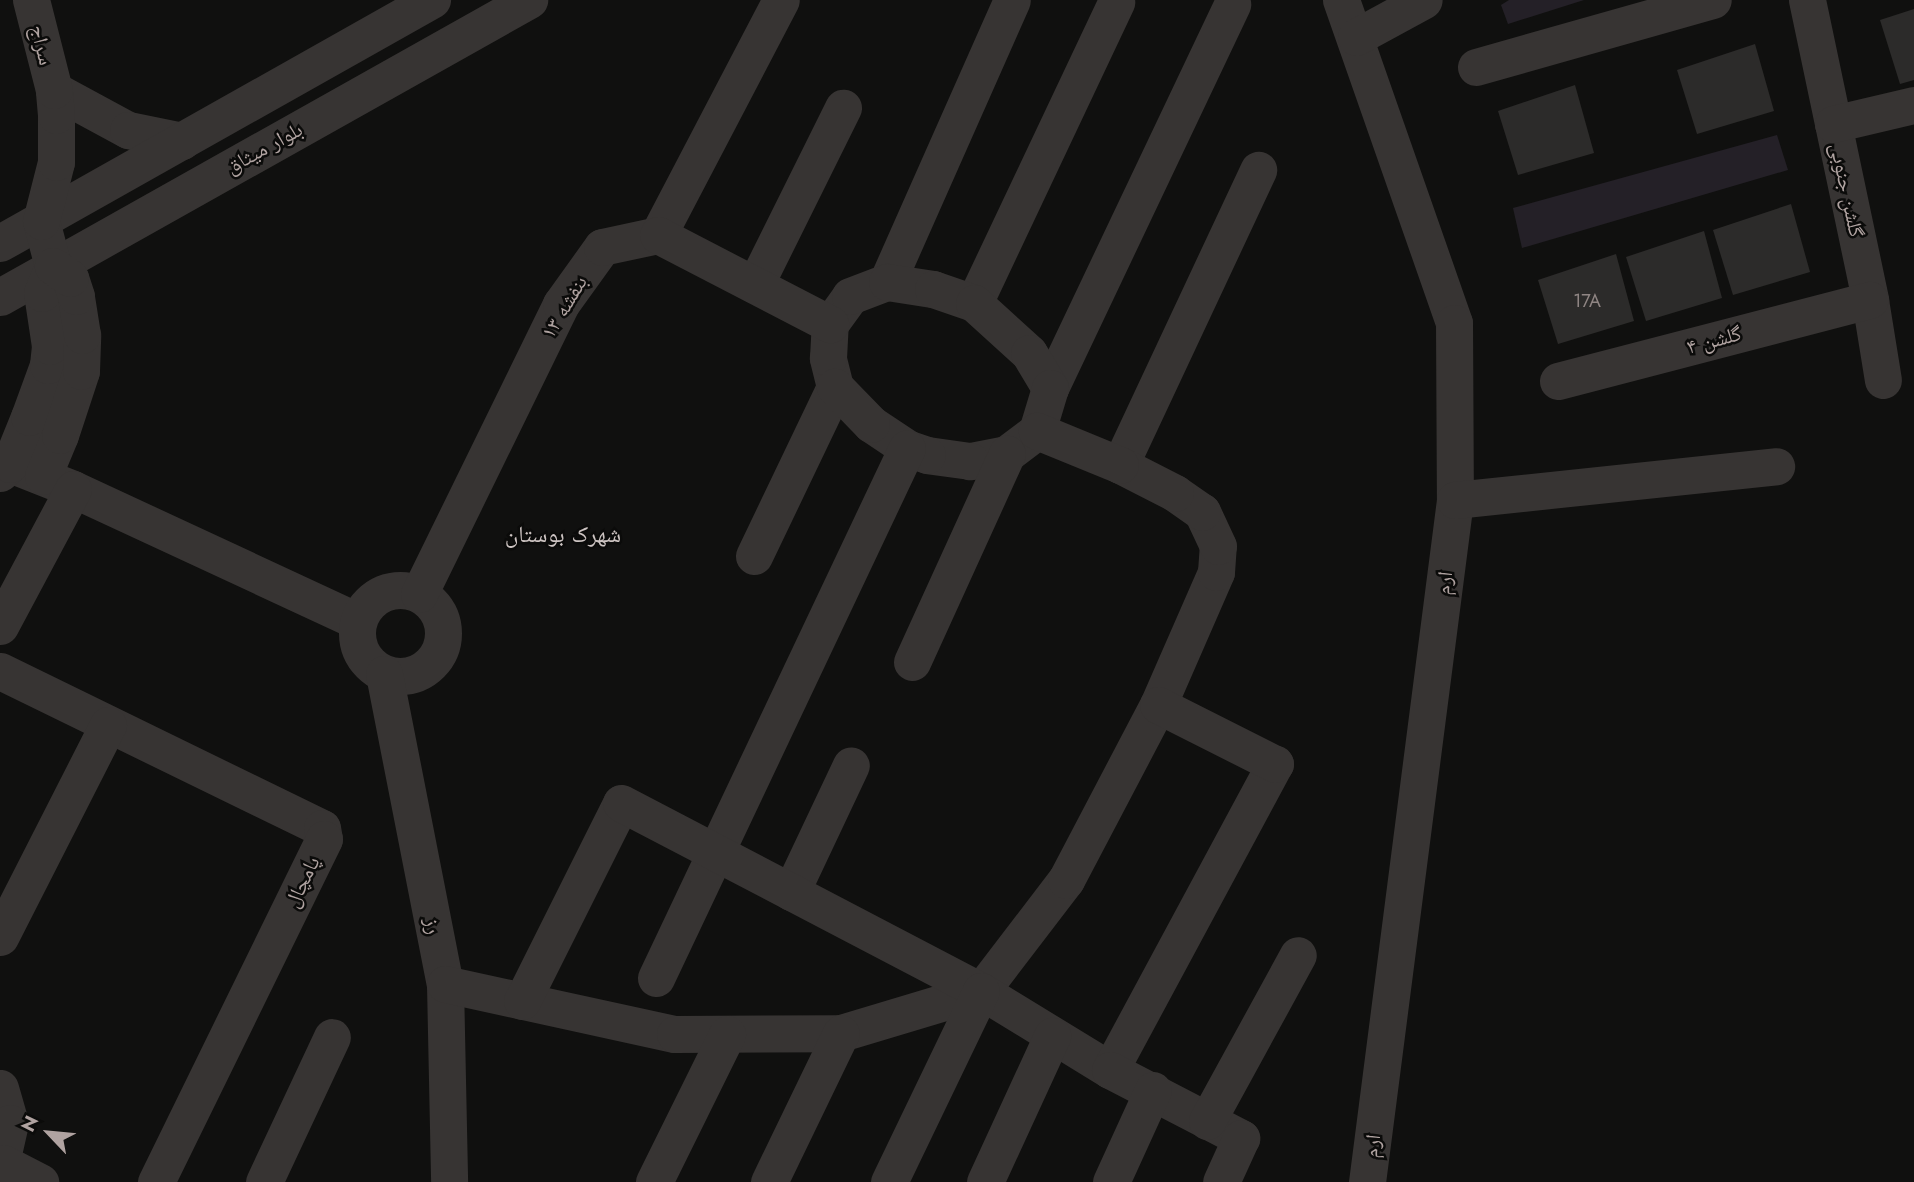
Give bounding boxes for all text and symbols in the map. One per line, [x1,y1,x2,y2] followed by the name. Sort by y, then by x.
[25,22,59,68] street label: سراج
[221,117,307,179] street label: بلوار میثاق
[1825,140,1869,240] street label: گلشن جنوبی
[536,271,592,343] street label: بنفشه ۱۳
[1573,290,1601,312] house number: 17A
[1684,321,1744,359] street label: گلشن ۴
[505,520,621,548] district label: شهرک بوستان
[1430,570,1458,596] street label: ارم
[279,852,325,912] street label: پامچال
[419,916,447,936] street label: رز
[14,1098,84,1168] north arrow
[14,1111,45,1136] text: N
[1358,1133,1386,1159] street label: ارم

